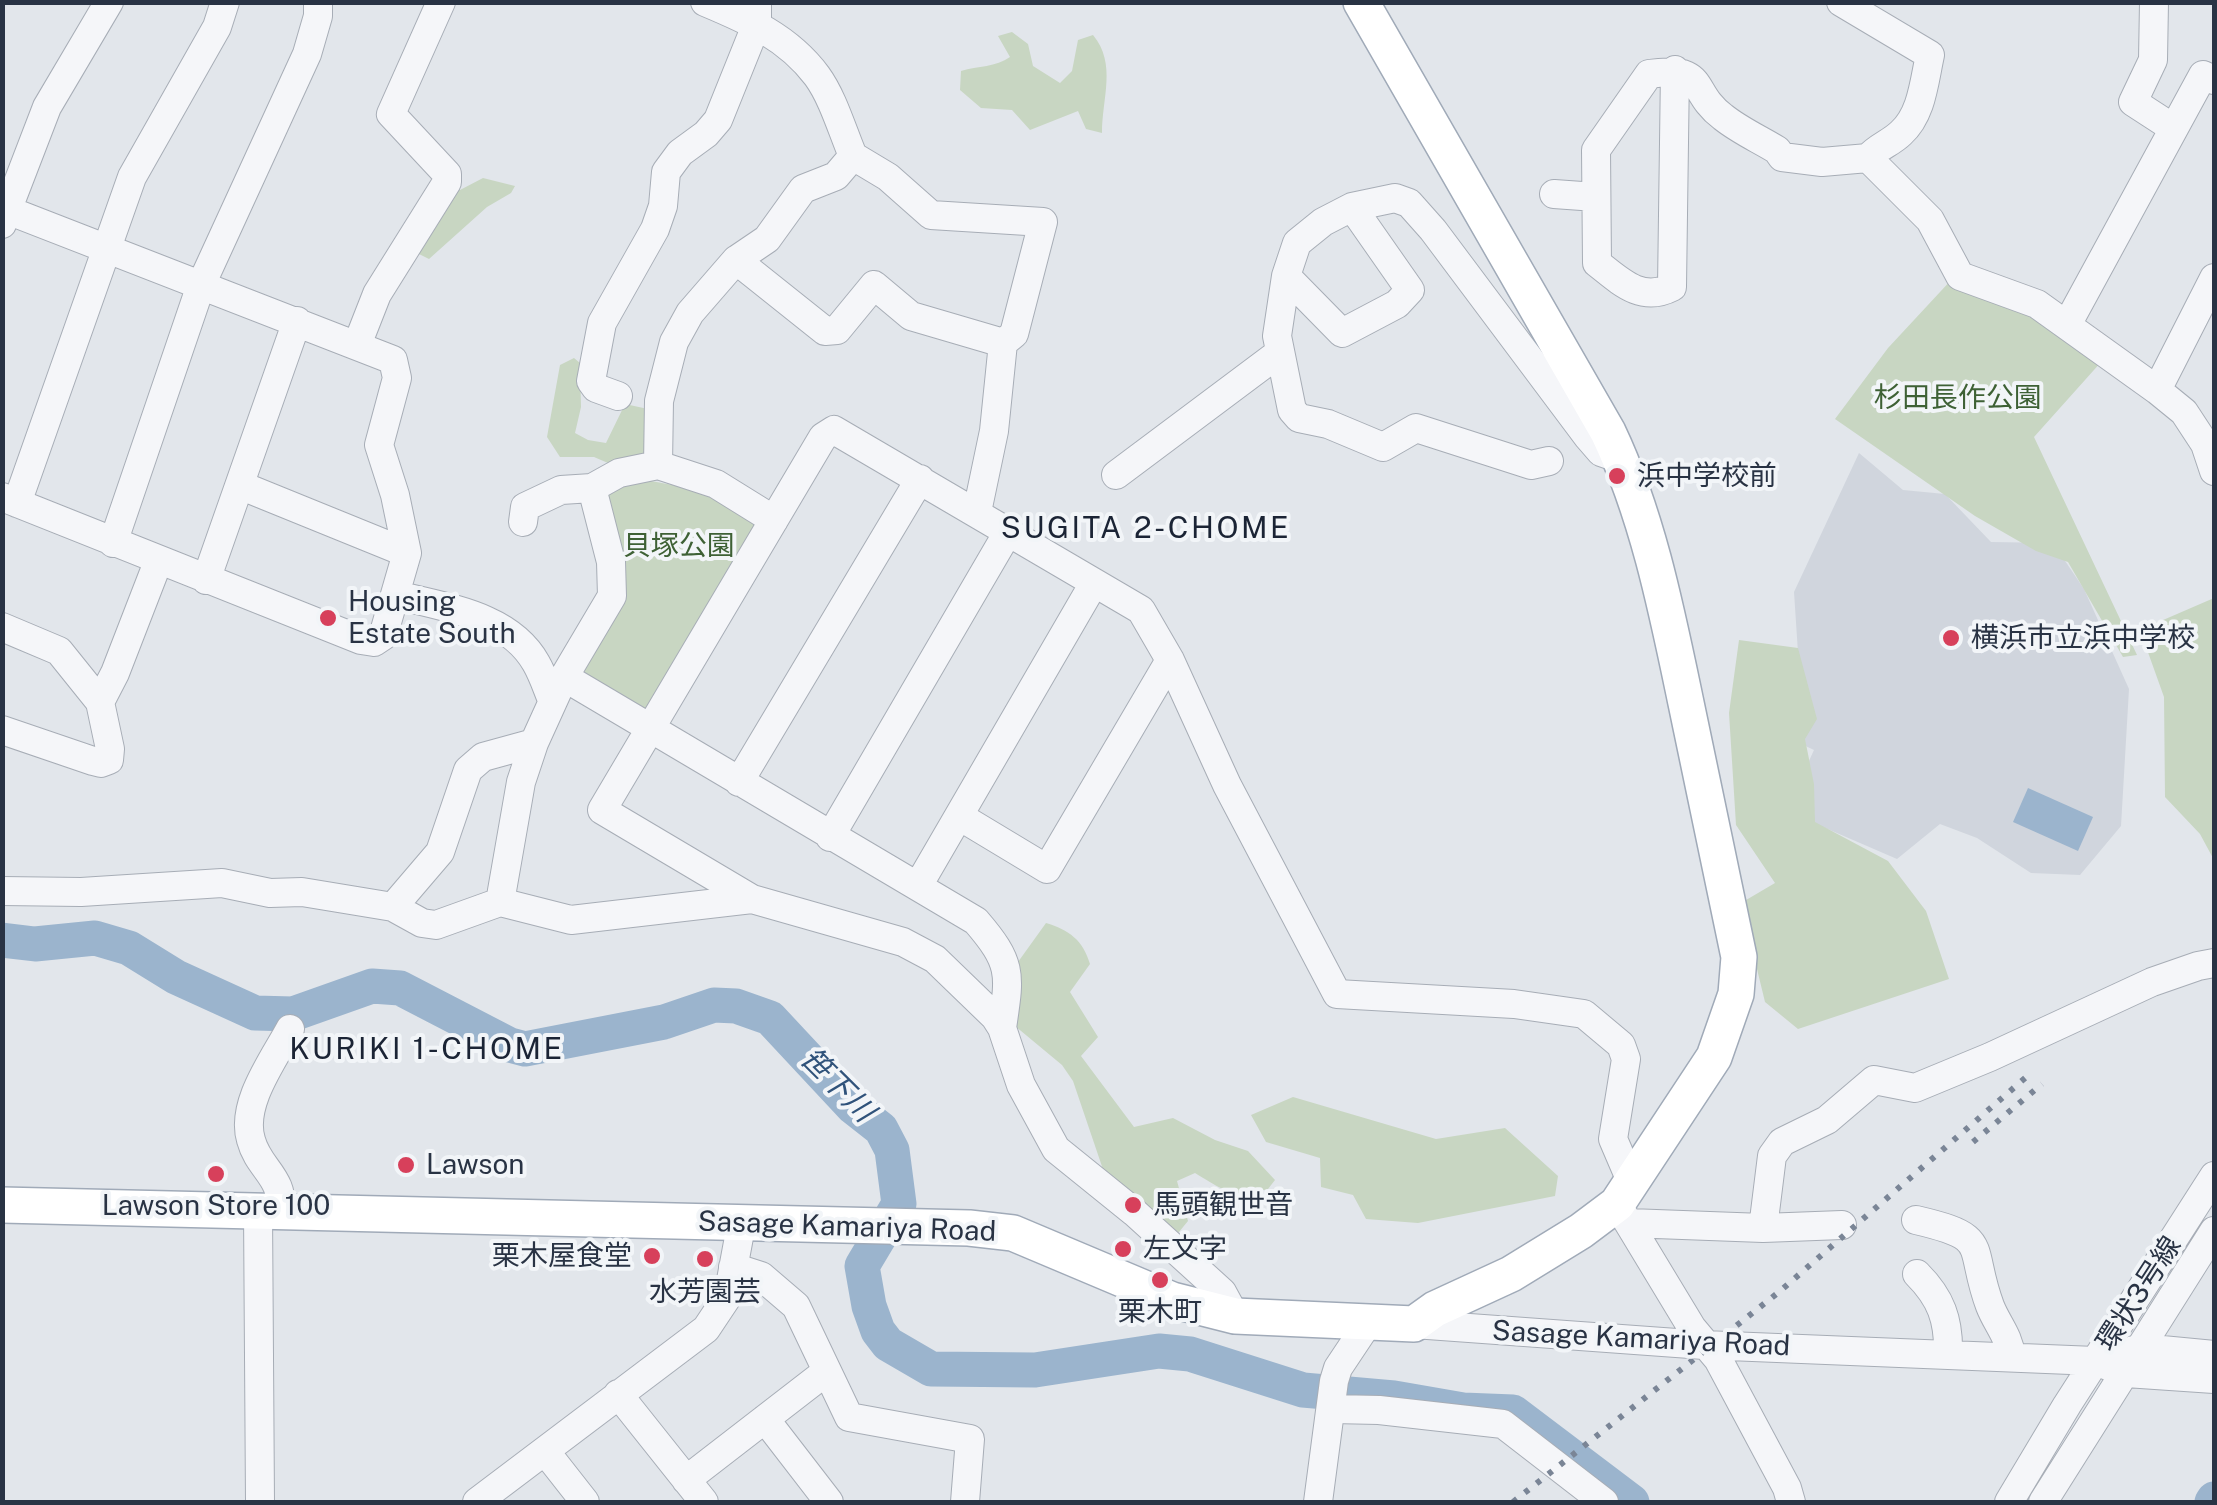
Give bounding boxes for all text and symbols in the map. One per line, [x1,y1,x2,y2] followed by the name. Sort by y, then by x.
[1874,381,2042,415] park label: 杉田長作公園
[1637,459,1777,493] place label: 浜中学校前
[1606,465,1628,487] marker: 浜中学校前
[1001,511,1291,547] district label: SUGITA 2-CHOME
[623,529,735,563] park label: 貝塚公園
[348,585,516,651] place label: Housing Estate South
[317,607,339,629] marker: Housing Estate South
[1971,621,2195,655] place label: 横浜市立浜中学校
[1940,627,1962,649] marker: 横浜市立浜中学校
[289,1032,565,1068] district label: KURIKI 1-CHOME
[792,1040,882,1130] water label: 笹下川
[426,1148,524,1182] place label: Lawson
[395,1154,417,1176] marker: Lawson
[205,1163,227,1185] marker: Lawson Store 100
[1153,1188,1293,1222] place label: 馬頭観世音
[102,1189,330,1223] place label: Lawson Store 100
[1122,1194,1144,1216] marker: 馬頭観世音
[697,1205,997,1249] street label: Sasage Kamariya Road
[2090,1230,2188,1358] street label: 環状3号線
[1143,1232,1227,1266] place label: 左文字
[1112,1238,1134,1260] marker: 左文字
[492,1239,632,1273] place label: 栗木屋食堂
[641,1245,663,1267] marker: 栗木屋食堂
[694,1248,716,1270] marker: 水芳園芸
[1149,1269,1171,1291] marker: 栗木町
[649,1275,761,1309] place label: 水芳園芸
[1118,1295,1202,1329] place label: 栗木町
[1491,1314,1791,1364] street label: Sasage Kamariya Road

